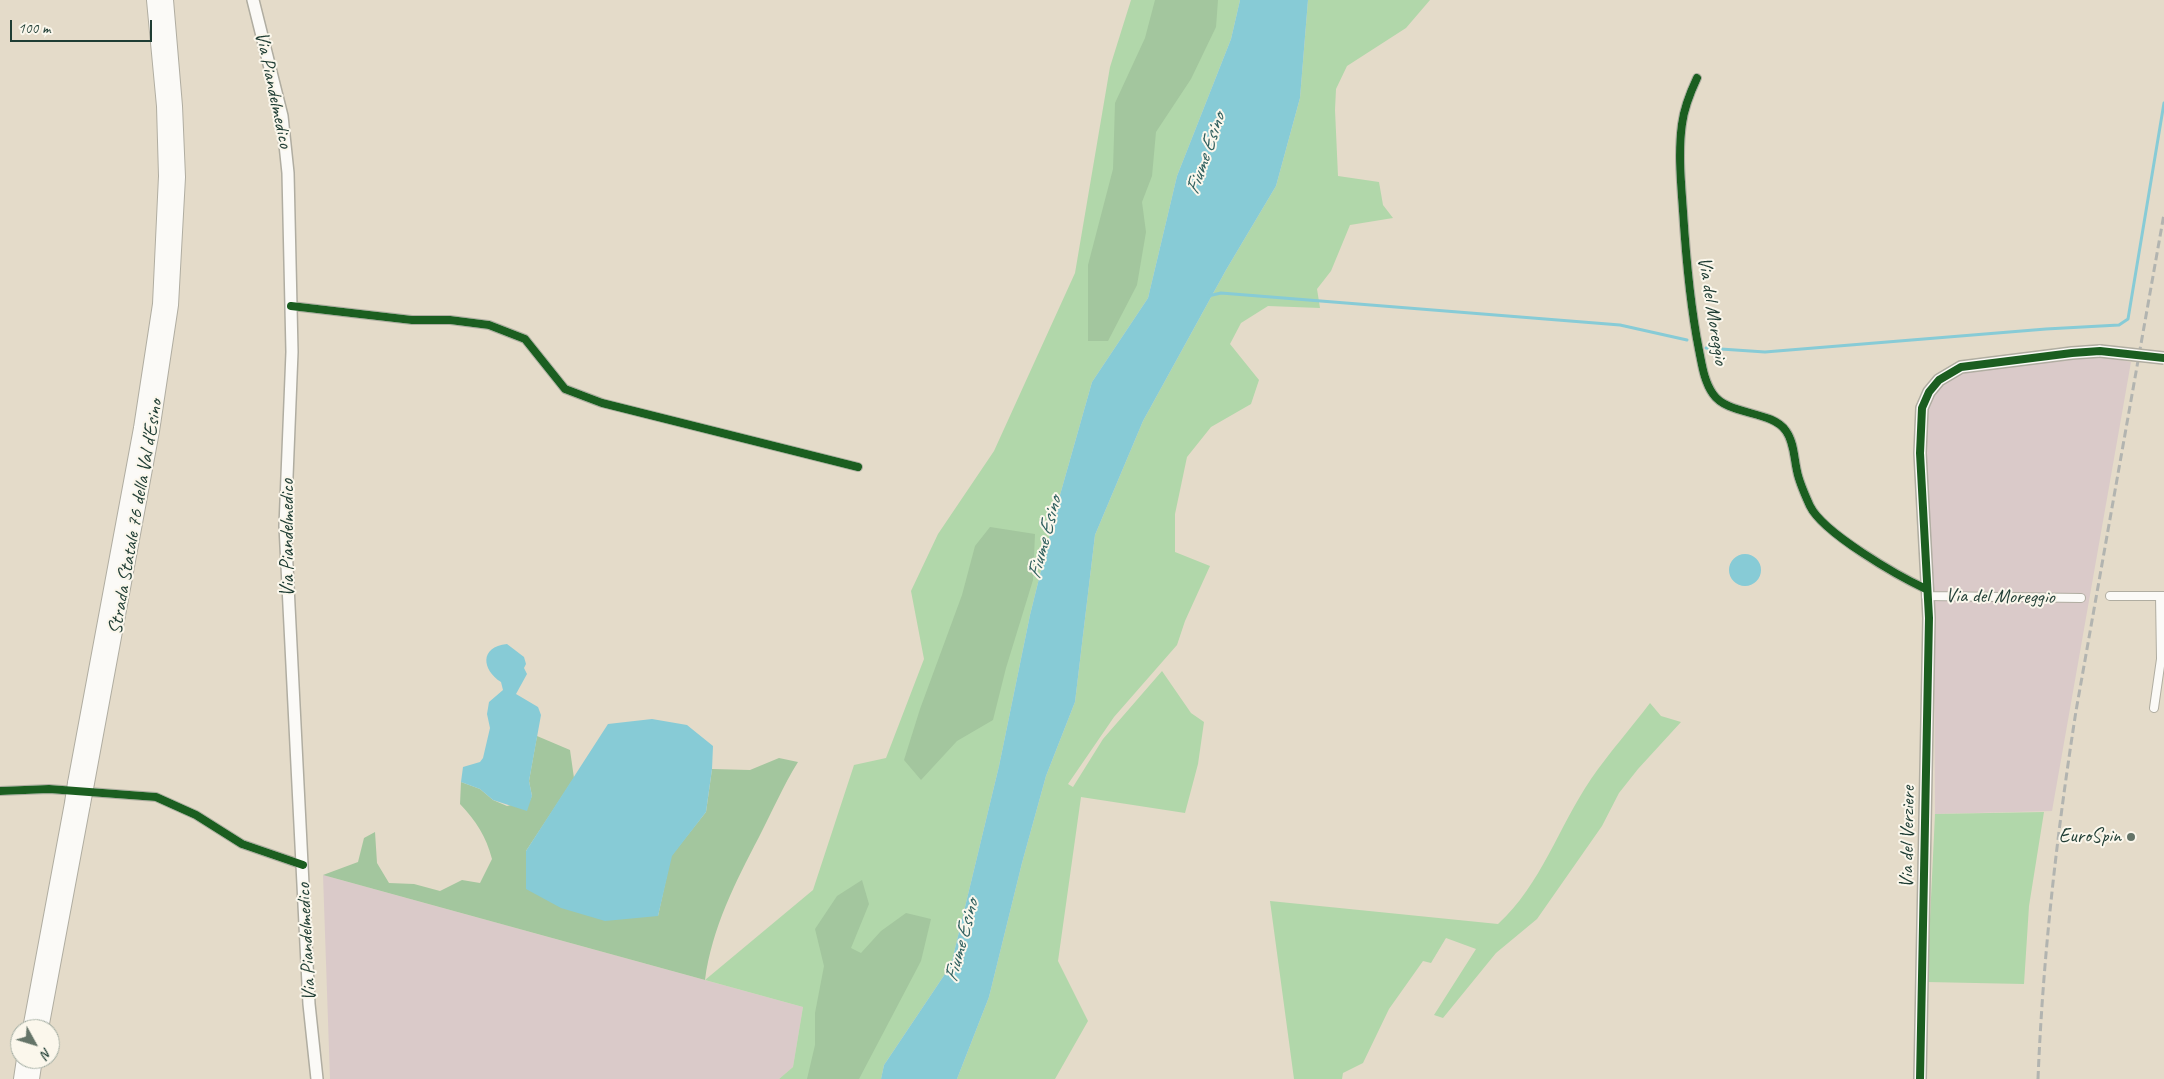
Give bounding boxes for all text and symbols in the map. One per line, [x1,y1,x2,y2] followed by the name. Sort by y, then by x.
[12,10,155,42] scale bar
[18,19,50,38] text: 100 m
[249,30,297,150] street label: Via Piandelmedico
[1180,110,1232,198] water label: Fiume Esino
[1692,255,1732,367] street label: Via del Moreggio
[103,398,169,636] street label: Strada Statale 76 della Val d'Esino
[276,479,300,597] street label: Via Piandelmedico
[1022,494,1068,582] water label: Fiume Esino
[1945,584,2055,610] street label: Via del Moreggio
[1895,786,1921,888] street label: Via del Verziere
[2059,825,2121,849] place label: EuroSpin
[2125,831,2137,843] marker: EuroSpin
[292,882,322,1002] street label: Via Piandelmedico
[939,897,985,985] water label: Fiume Esino
[10,1019,60,1069] north arrow
[37,1044,56,1062] text: N

